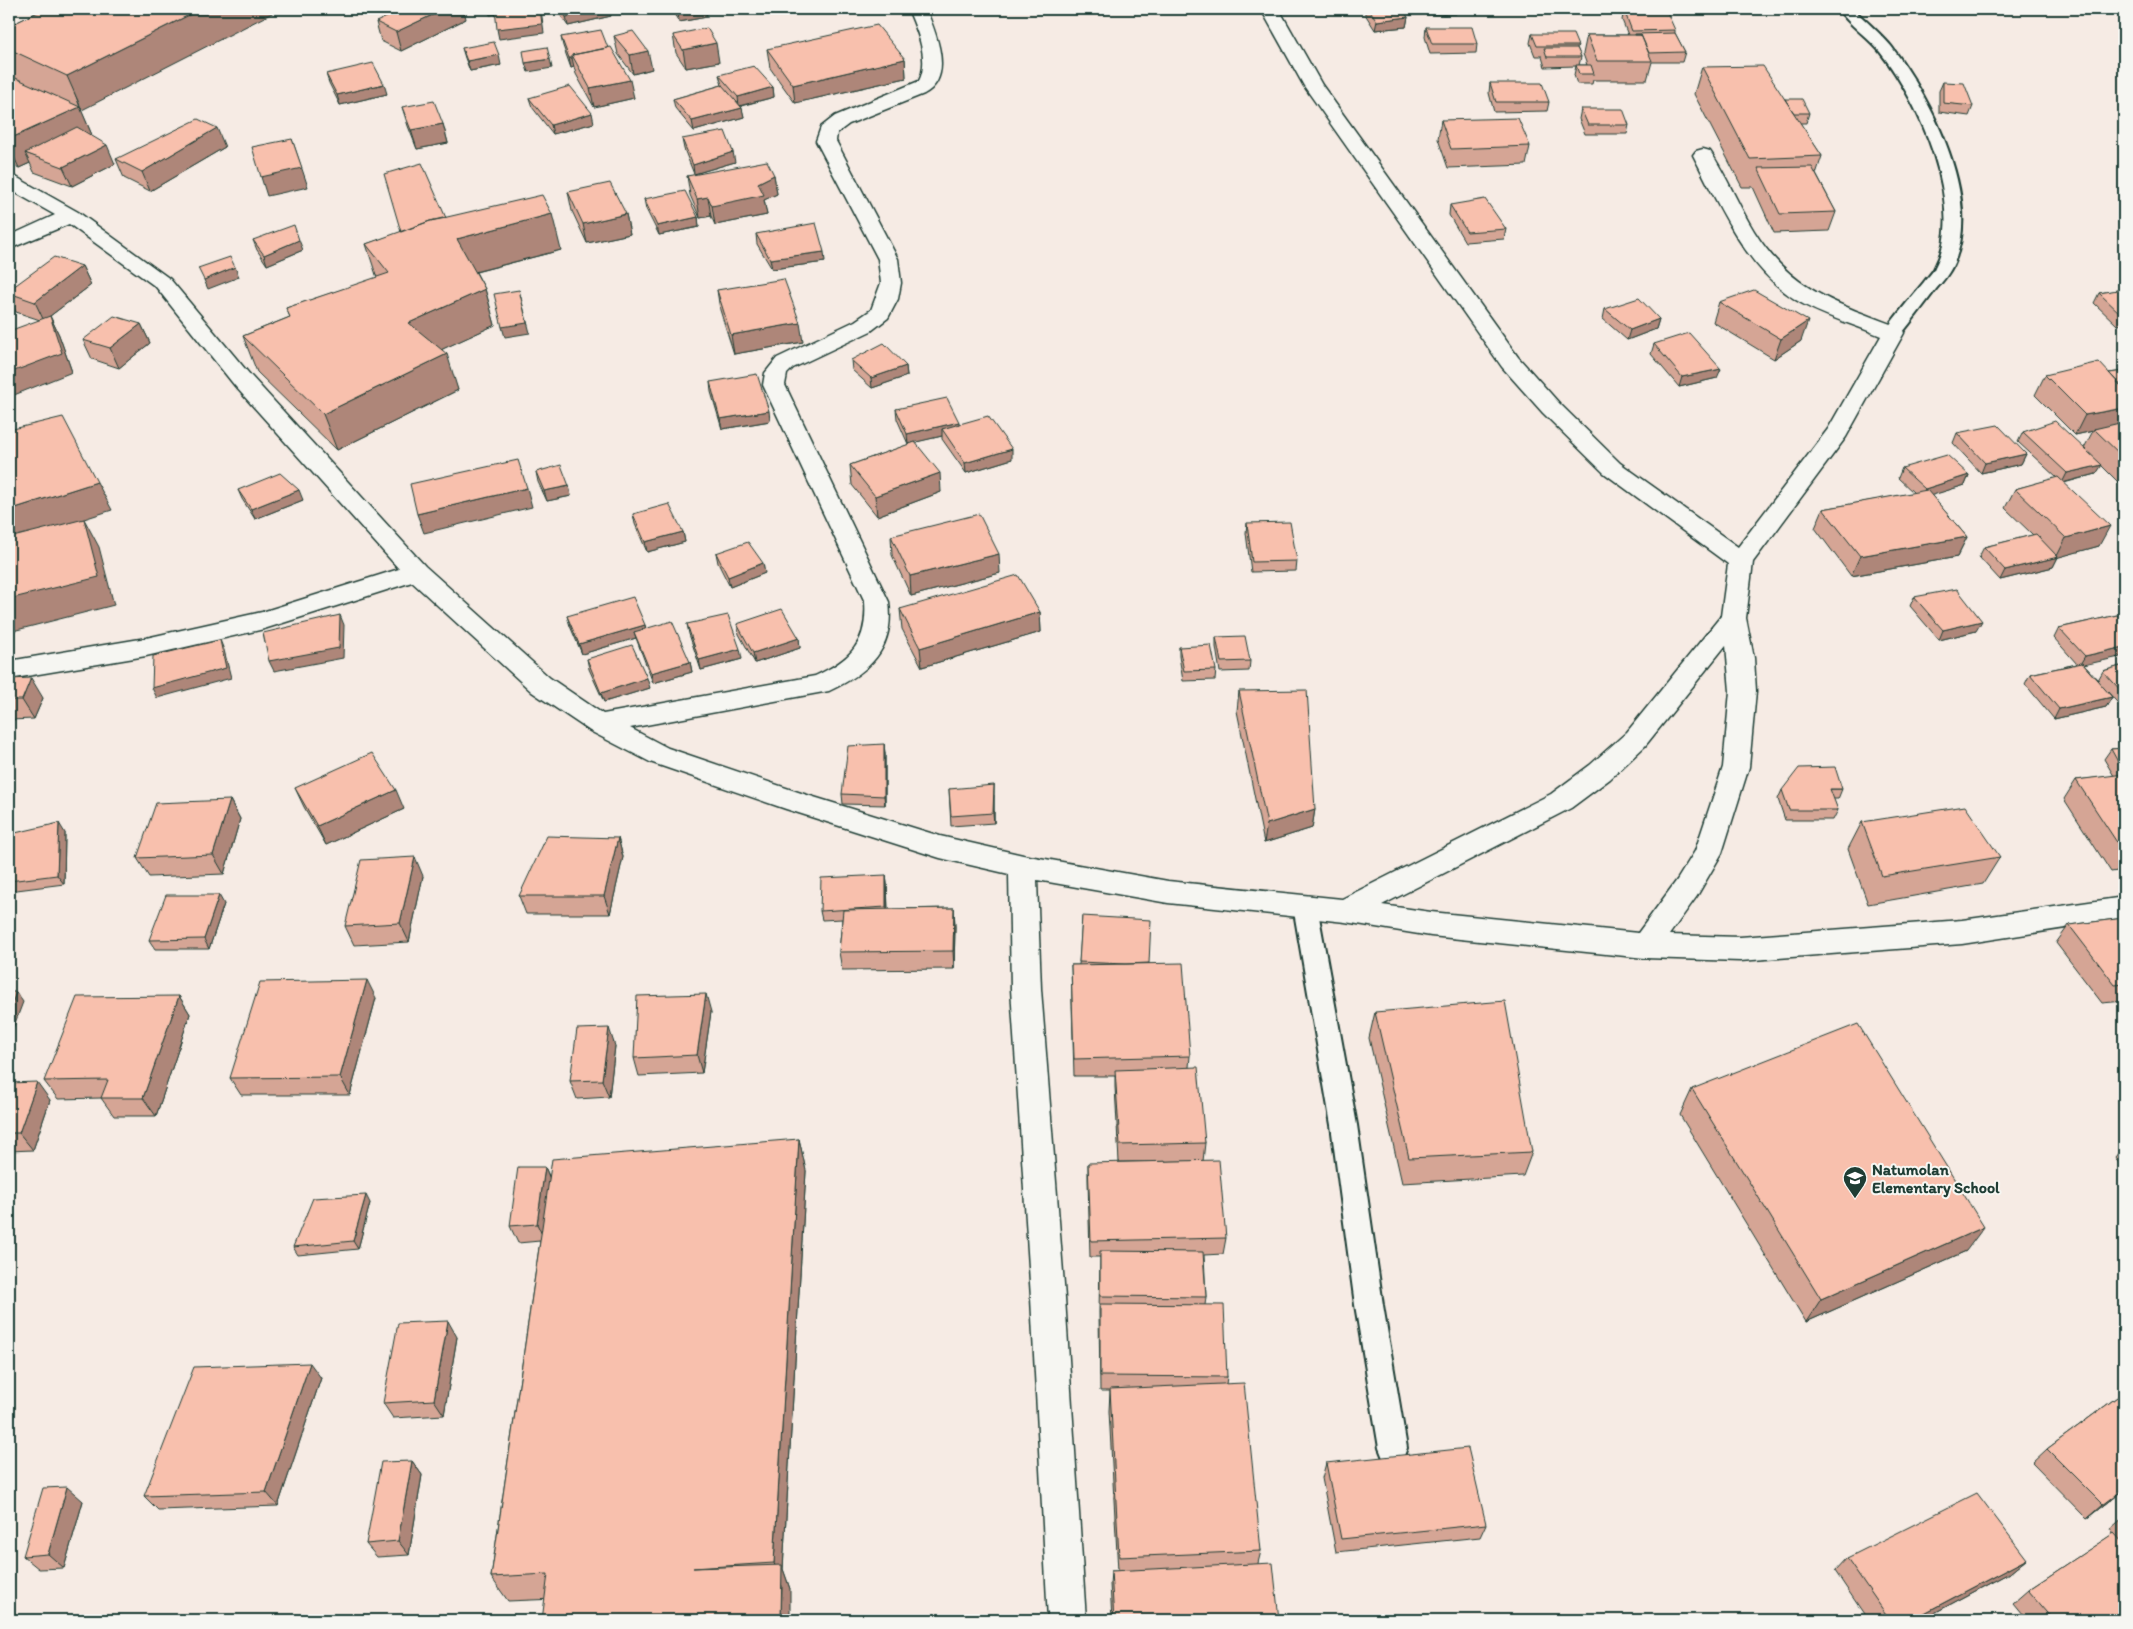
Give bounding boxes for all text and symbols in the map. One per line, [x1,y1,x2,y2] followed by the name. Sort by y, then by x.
[1872,1160,2000,1198] place label: Natumolan Elementary School
[1842,1165,1868,1199] school or university icon: Natumolan Elementary School

